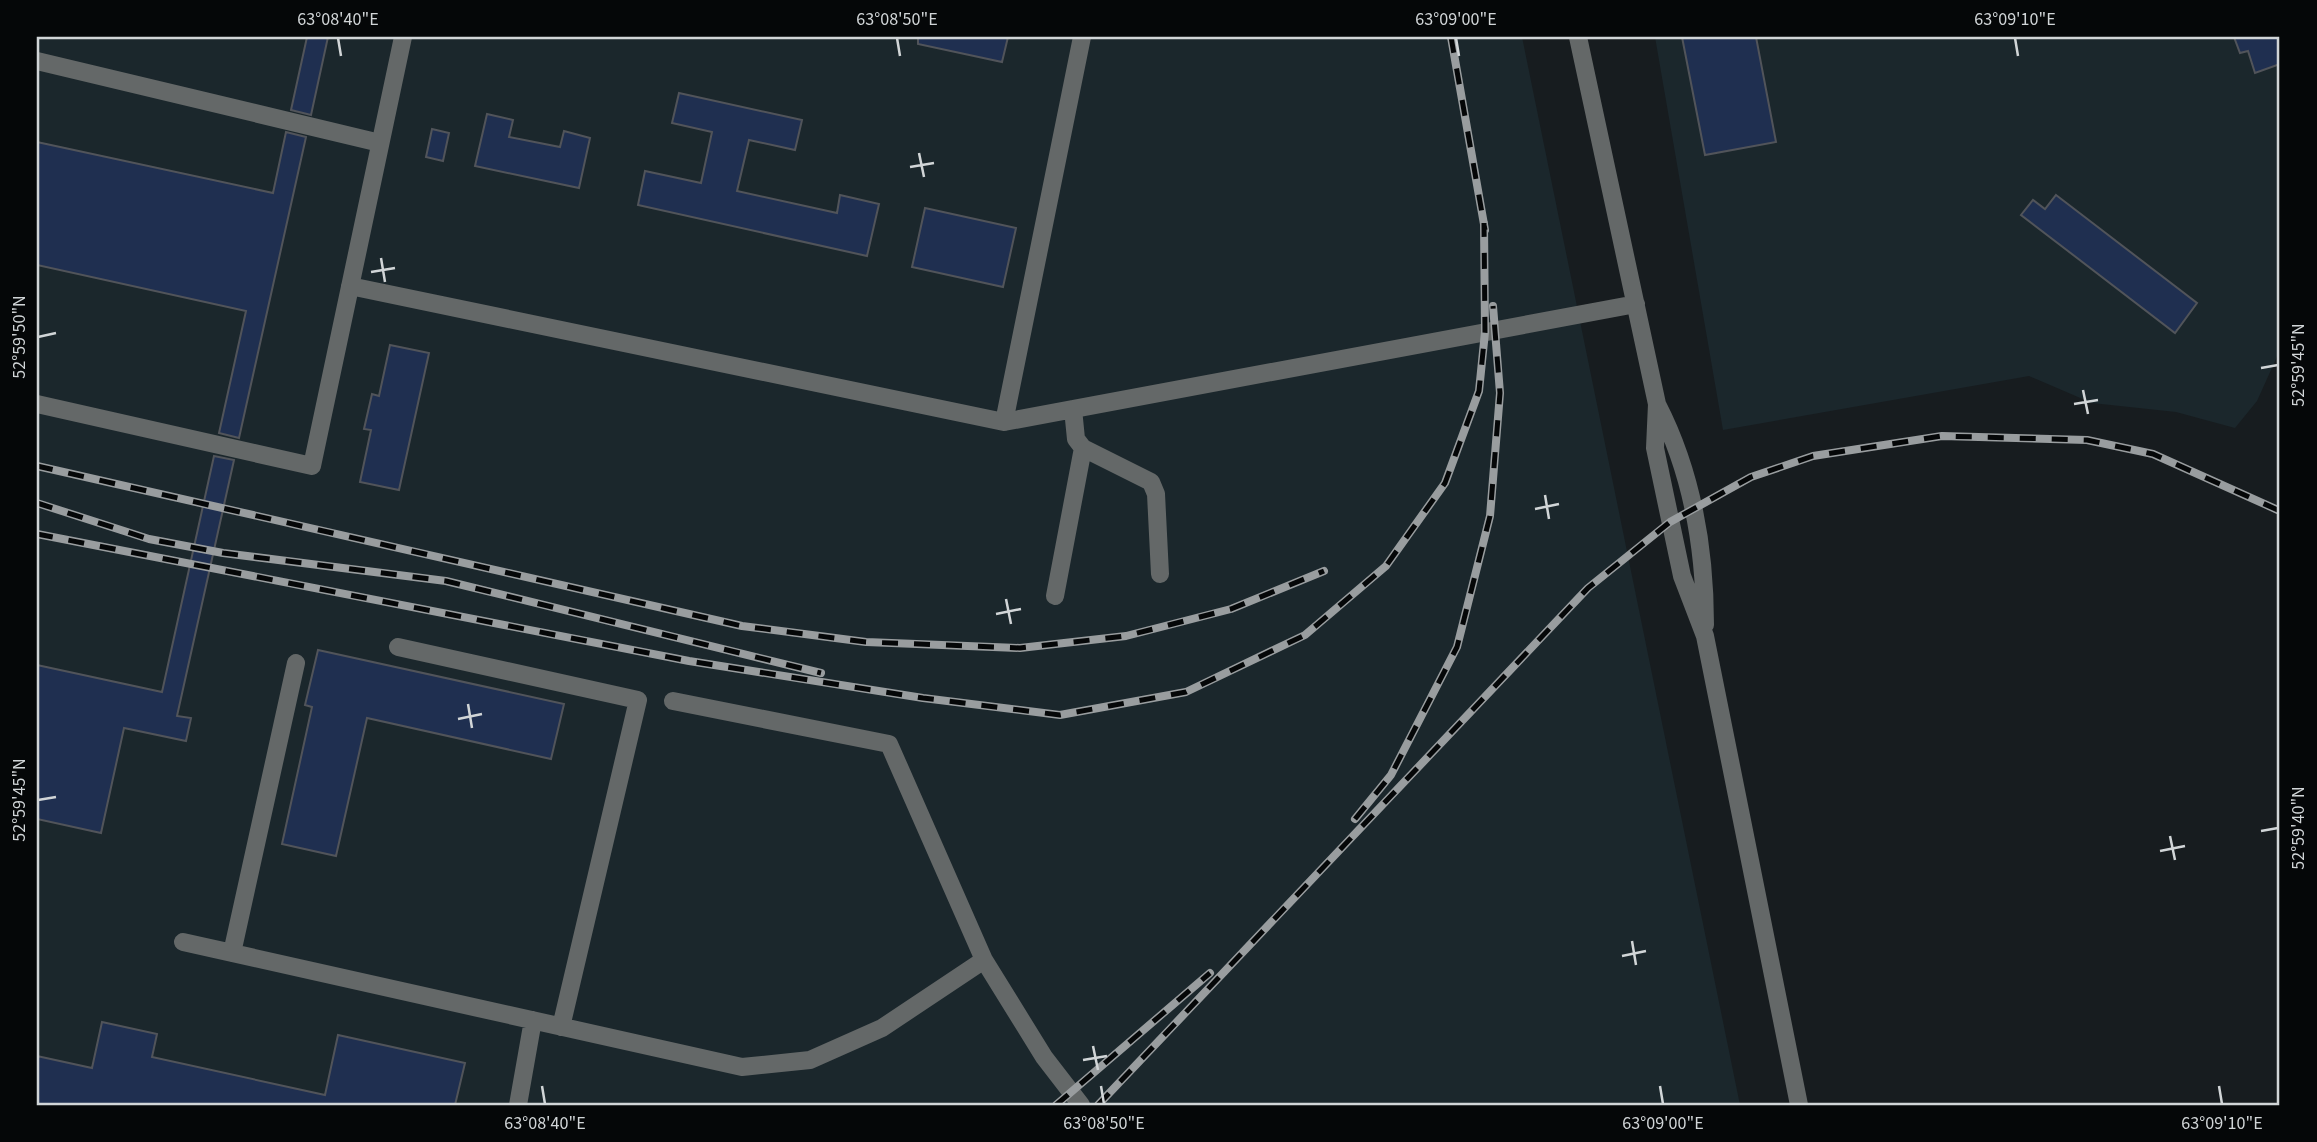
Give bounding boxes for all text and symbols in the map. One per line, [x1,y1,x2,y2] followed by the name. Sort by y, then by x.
[297,7,379,32] text: 63°08'40"E
[856,7,938,32] text: 63°08'50"E
[1415,7,1497,32] text: 63°09'00"E
[1974,7,2056,32] text: 63°09'10"E
[7,295,32,379] text: 52°59'50"N
[2286,323,2311,407] text: 52°59'45"N
[7,758,32,842] text: 52°59'45"N
[2286,786,2311,870] text: 52°59'40"N
[504,1111,586,1136] text: 63°08'40"E
[1063,1111,1145,1136] text: 63°08'50"E
[1622,1111,1704,1136] text: 63°09'00"E
[2181,1111,2263,1136] text: 63°09'10"E

